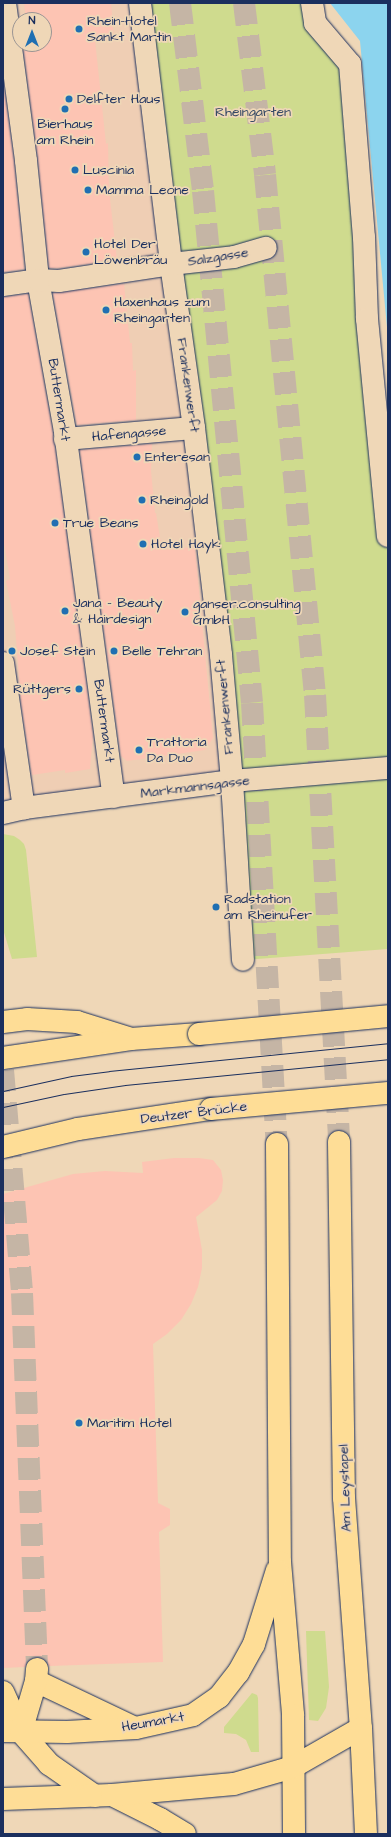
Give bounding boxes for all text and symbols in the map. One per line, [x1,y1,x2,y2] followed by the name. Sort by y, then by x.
[12,12,52,52] north arrow
[29,13,35,28] text: N
[87,13,171,46] place label: Rhein-Hotel Sankt Martin
[74,24,84,34] marker: Rhein-Hotel Sankt Martin
[77,91,160,107] place label: Delfter Haus
[64,94,74,104] marker: Delfter Haus
[60,104,70,114] marker: Bierhaus am Rhein
[215,104,291,120] park label: Rheingarten
[36,116,94,148] place label: Bierhaus am Rhein
[83,162,134,178] place label: Luscinia
[70,165,80,175] marker: Luscinia
[96,182,189,198] place label: Mamma Leone
[83,185,93,195] marker: Mamma Leone
[94,236,167,268] place label: Hotel Der Löwenbräu
[186,244,250,270] street label: Salzgasse
[81,247,91,257] marker: Hotel Der Löwenbräu
[114,294,209,326] place label: Haxenhaus zum Rheingarten
[101,305,111,315] marker: Haxenhaus zum Rheingarten
[173,337,203,433] street label: Frankenwerft
[44,357,74,443] street label: Buttermarkt
[91,422,167,446] street label: Hafengasse
[145,449,210,465] place label: Enteresan
[132,452,142,462] marker: Enteresan
[150,492,208,508] place label: Rheingold
[137,495,147,505] marker: Rheingold
[63,515,138,531] place label: True Beans
[50,518,60,528] marker: True Beans
[151,536,220,552] place label: Hotel Hayk
[138,539,148,549] marker: Hotel Hayk
[73,595,162,628] place label: Jana - Beauty & Hairdesign
[193,596,301,628] place label: ganser.consulting GmbH
[60,606,70,616] marker: Jana - Beauty & Hairdesign
[180,607,190,617] marker: ganser.consulting GmbH
[20,643,95,659] place label: Josef Stein
[122,643,202,659] place label: Belle Tehran
[7,646,17,656] marker: Josef Stein
[109,646,119,656] marker: Belle Tehran
[212,659,238,755] street label: Frankenwerft
[90,678,118,764] street label: Buttermarkt
[13,681,71,697] place label: Rüttgers
[74,684,84,694] marker: Rüttgers
[147,734,207,766] place label: Trattoria Da Duo
[134,745,144,755] marker: Trattoria Da Duo
[139,772,251,802] street label: Markmannsgasse
[224,891,312,924] place label: Radstation am Rheinufer
[211,902,221,912] marker: Radstation am Rheinufer
[140,1098,248,1128] street label: Deutzer Brücke
[87,1415,172,1431] place label: Maritim Hotel
[74,1418,84,1428] marker: Maritim Hotel
[335,1444,355,1532] street label: Am Leystapel
[120,1708,186,1736] street label: Heumarkt

